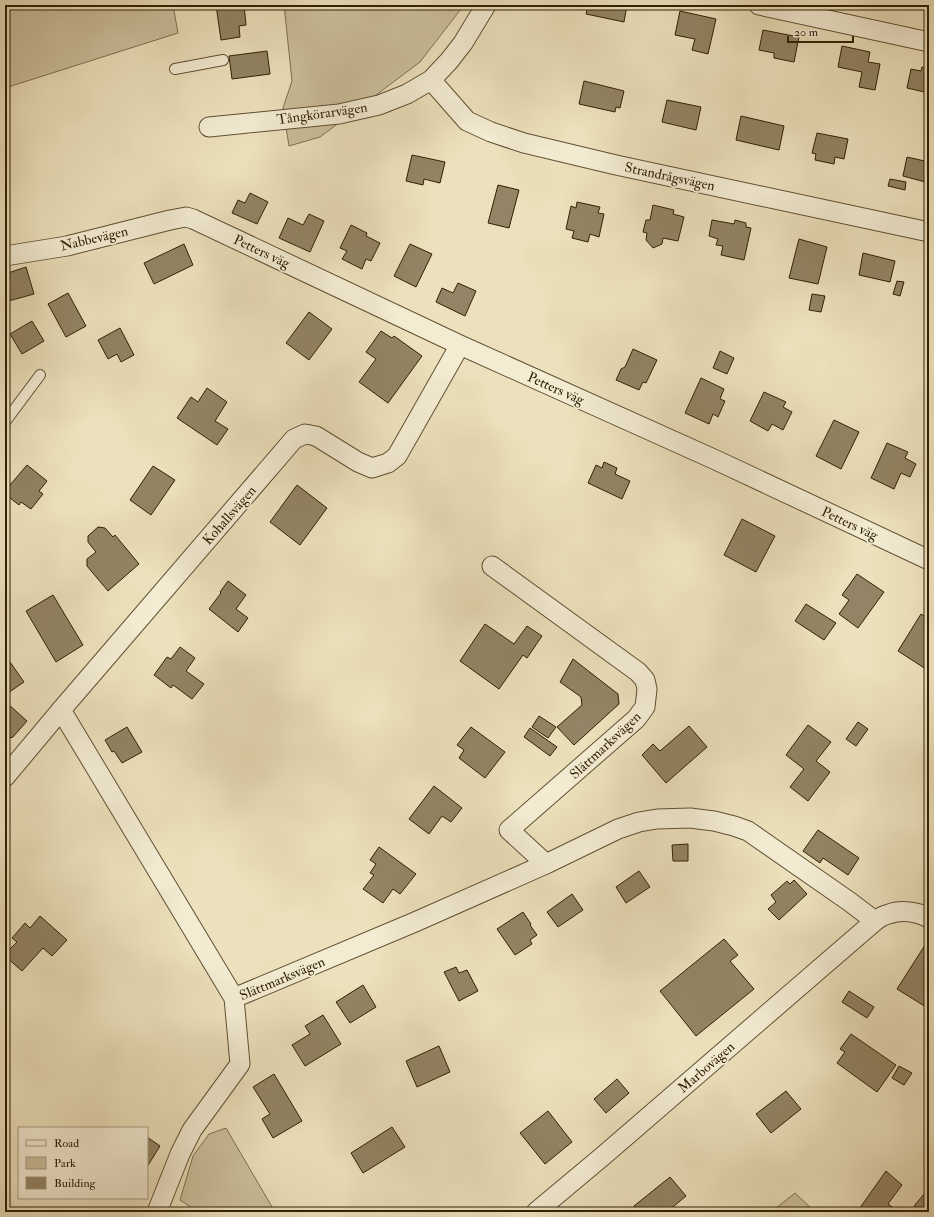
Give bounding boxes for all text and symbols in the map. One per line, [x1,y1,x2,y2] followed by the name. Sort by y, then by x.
[788,18,853,44] scale bar
[794,25,819,40] text: 20 m
[276,99,368,128] street label: Tångkörarvägen
[623,159,717,194] street label: Strandrågsvägen
[58,222,130,255] street label: Nabbevägen
[231,231,294,272] street label: Petters väg
[525,368,588,409] street label: Petters väg
[199,482,260,548] street label: Kohallsvägen
[819,503,882,544] street label: Petters väg
[566,708,644,783] street label: Slättmarksvägen
[237,953,327,1004] street label: Slättmarksvägen
[674,1038,738,1097] street label: Marbovägen
[18,1127,148,1199] legend
[54,1136,79,1151] text: Road
[54,1156,76,1171] text: Park
[54,1176,97,1191] text: Building

